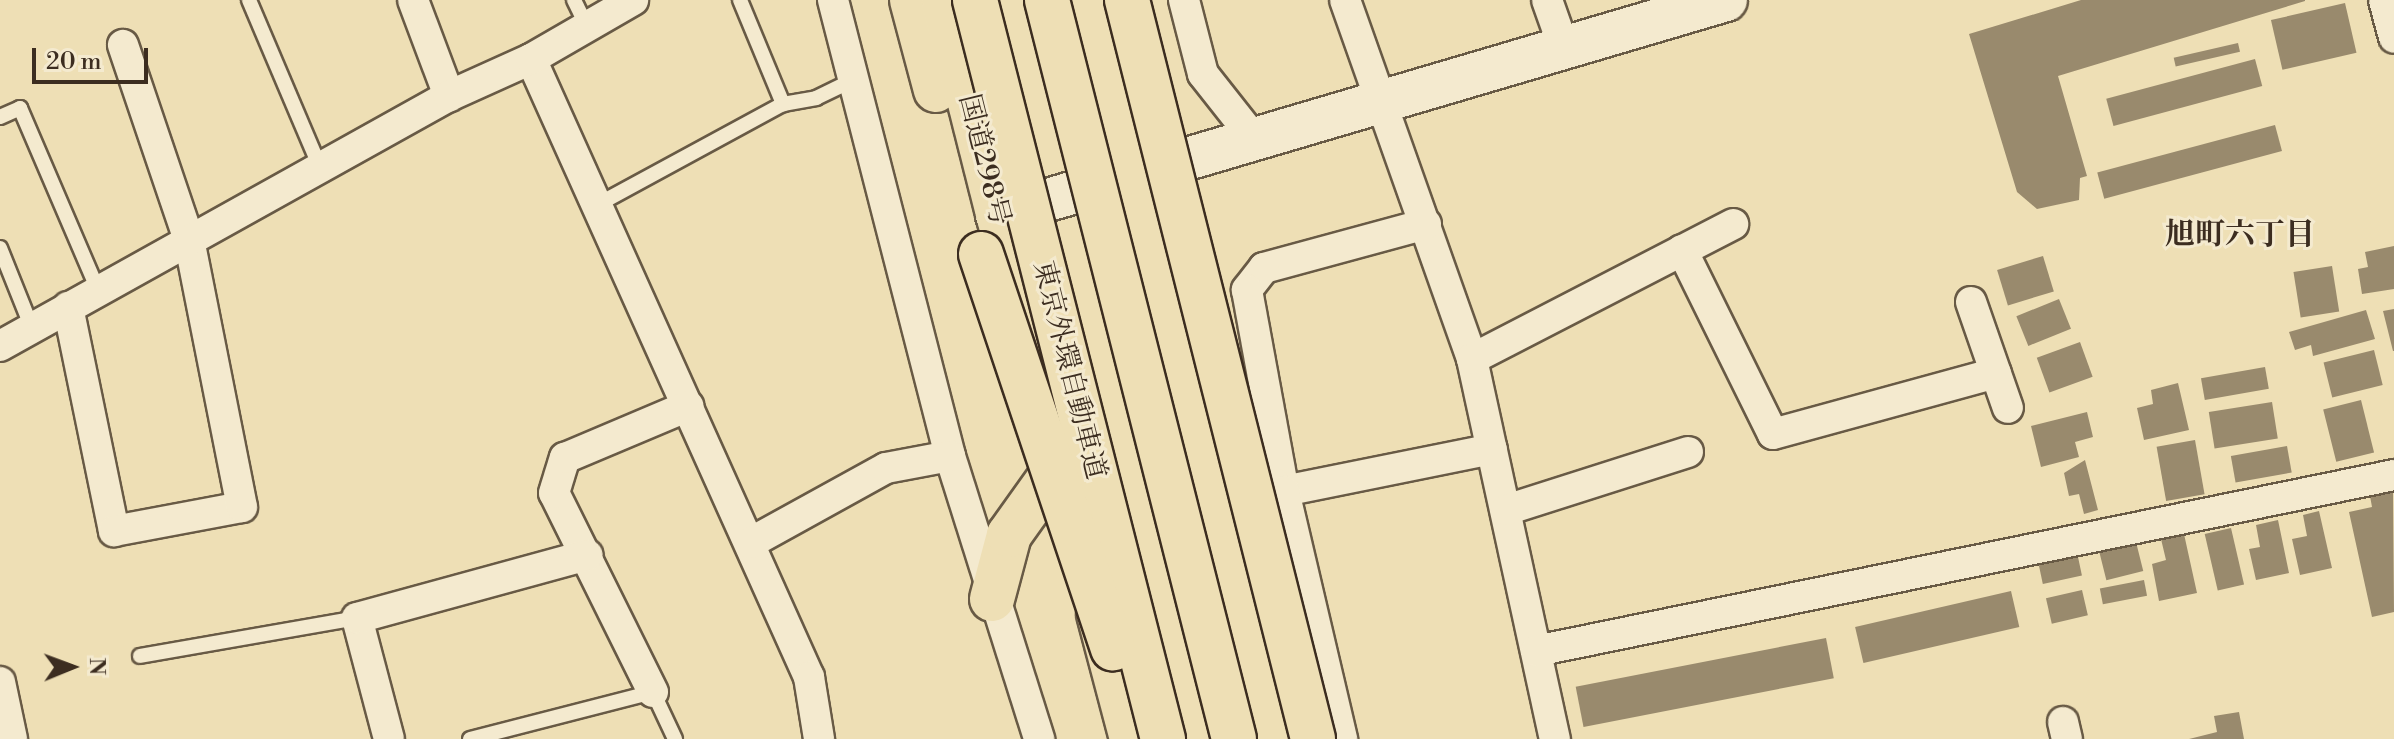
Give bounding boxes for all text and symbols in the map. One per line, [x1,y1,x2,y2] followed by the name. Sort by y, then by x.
[36,32,152,82] scale bar
[46,47,102,77] text: 20 m
[951,91,1017,229] street label: 国道298号
[2165,217,2315,253] district label: 旭町六丁目
[1026,257,1112,483] street label: 東京外環自動車道
[32,627,112,707] north arrow
[83,658,110,676] text: N

